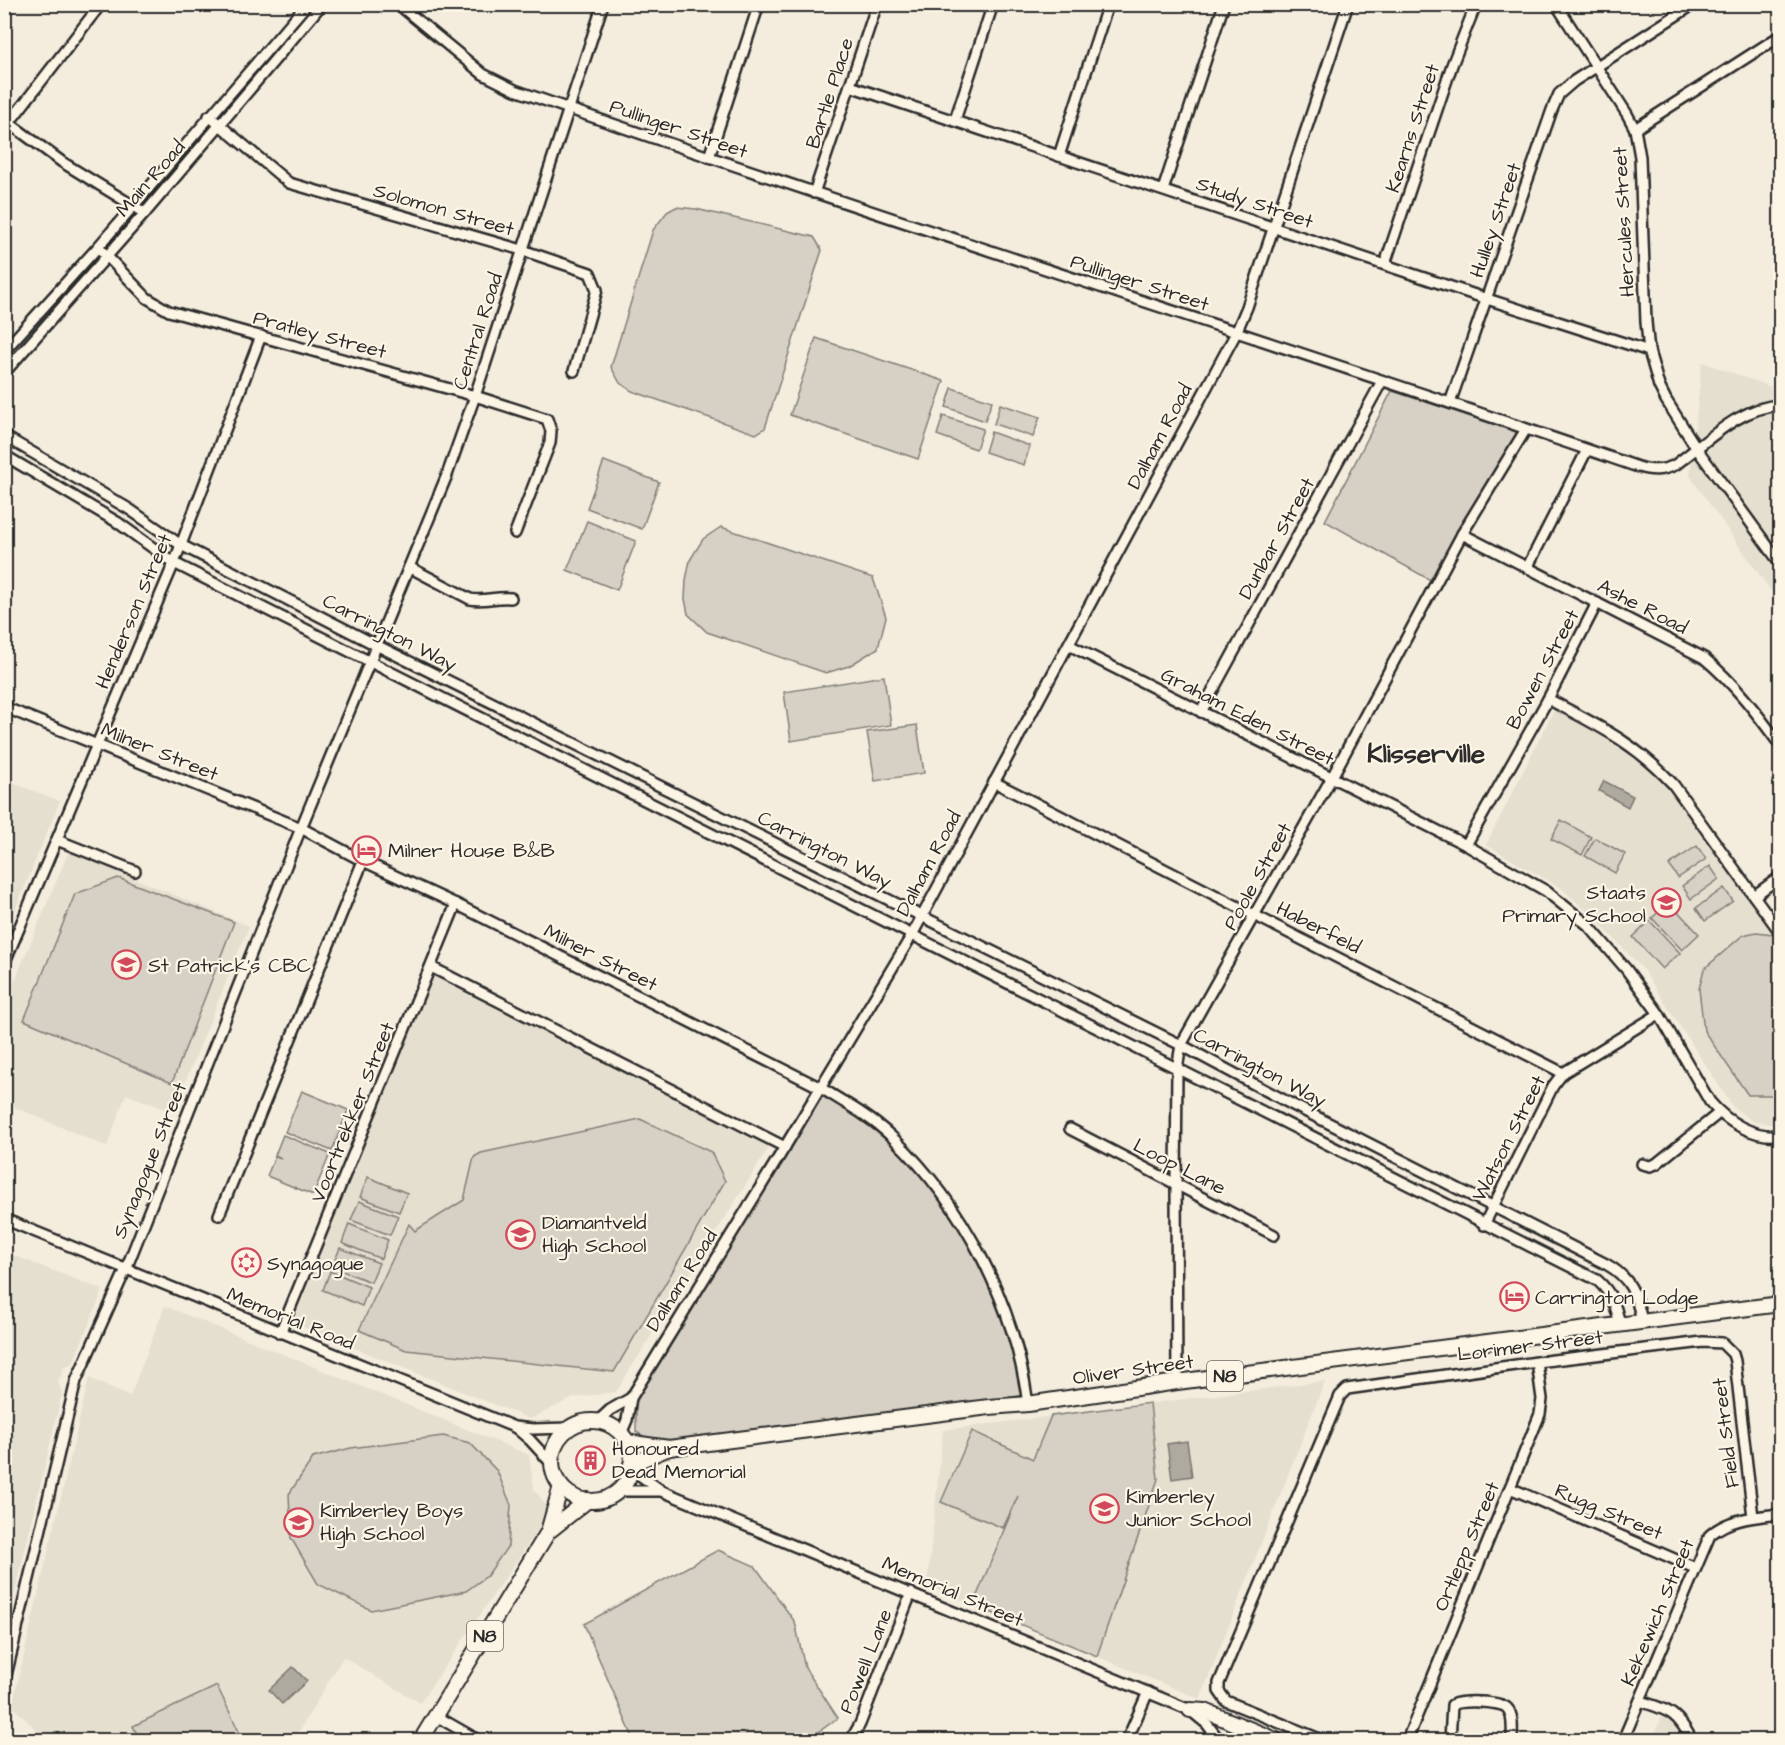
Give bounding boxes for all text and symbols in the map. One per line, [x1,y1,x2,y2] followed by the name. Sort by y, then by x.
[799,34,861,152] street label: Bartle Place
[1379,60,1447,196] street label: Kearns Street
[606,92,751,167] street label: Pullinger Street
[109,134,192,223] street label: Main Road
[1606,146,1642,298] street label: Hercules Street
[1463,159,1530,282] street label: Hulley Street
[1192,170,1317,237] street label: Study Street
[370,177,517,243] street label: Solomon Street
[1067,247,1213,319] street label: Pullinger Street
[446,269,510,393] street label: Central Road
[250,304,389,367] street label: Pratley Street
[1120,379,1199,494] street label: Dalham Road
[1232,473,1322,604] street label: Dunbar Street
[89,529,179,693] street label: Henderson Street
[1593,572,1692,642] street label: Ashe Road
[317,587,461,680] street label: Carrington Way
[1499,605,1586,734] street label: Bowen Street
[1156,661,1339,773] street label: Graham Eden Street
[97,716,222,788] street label: Milner Street
[1367,736,1485,772] district label: Klisserville
[752,804,896,897] street label: Carrington Way
[889,806,968,921] street label: Dalham Road
[1217,818,1299,935] street label: Poole Street
[351,834,383,866] hotel icon: Milner House B&B
[388,837,555,865] place label: Milner House B&B
[1502,879,1646,931] place label: Staats Primary School
[1651,887,1683,919] school or university icon: Staats Primary School
[1271,895,1366,961] street label: Haberfeld
[539,917,662,999] street label: Milner Street
[111,949,143,981] school or university icon: St Patrick's CBC
[148,952,311,980] place label: St Patrick's CBC
[304,1018,402,1207] street label: Voortrekker Street
[1188,1021,1331,1116] street label: Carrington Way
[1465,1071,1553,1206] street label: Watson Street
[106,1078,195,1243] street label: Synagogue Street
[1128,1132,1231,1202] street label: Loop Lane
[542,1209,647,1261] place label: Diamantveld High School
[505,1218,537,1250] school or university icon: Diamantveld High School
[639,1224,724,1337] street label: Dalham Road
[230,1247,262,1279] synagogue icon: Synagogue
[267,1250,364,1279] place label: Synagogue
[223,1281,359,1357] street label: Memorial Road
[1498,1281,1530,1313] hotel icon: Carrington Lodge
[1535,1284,1699,1313] place label: Carrington Lodge
[1456,1323,1604,1369] street label: Lorimer Street
[1071,1348,1195,1392] street label: Oliver Street
[1207,1361,1243,1391] road number: N8
[1705,1376,1747,1490] street label: Field Street
[612,1435,746,1486] place label: Honoured Dead Memorial
[575,1444,607,1476] building icon: Honoured Dead Memorial
[1427,1477,1507,1616] street label: Ortlepp Street
[1550,1477,1667,1548] street label: Rugg Street
[1126,1483,1251,1534] place label: Kimberley Junior School
[1089,1492,1121,1524] school or university icon: Kimberley Junior School
[320,1497,463,1549] place label: Kimberley Boys High School
[283,1506,315,1538] school or university icon: Kimberley Boys High School
[1614,1534,1702,1690] street label: Kekewich Street
[878,1549,1028,1634] street label: Memorial Street
[832,1605,900,1718] street label: Powell Lane
[467,1621,503,1651] road number: N8

